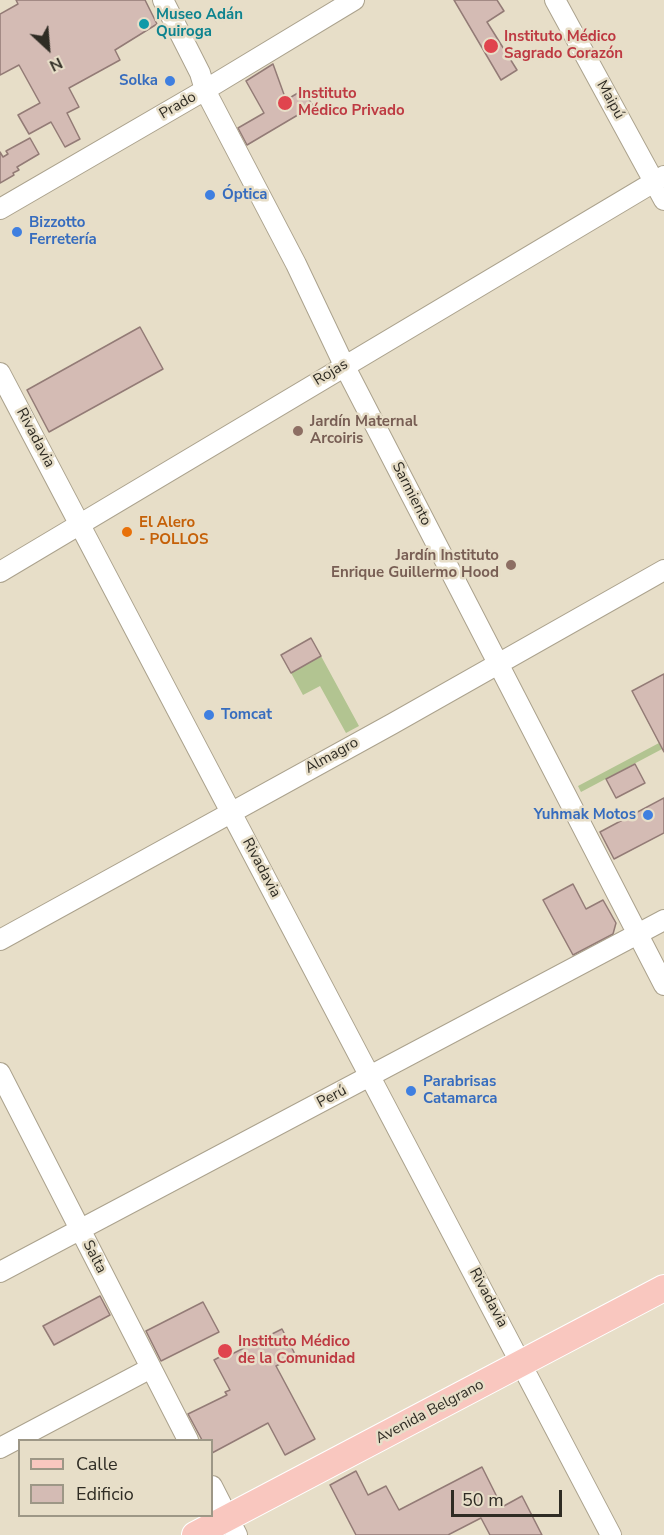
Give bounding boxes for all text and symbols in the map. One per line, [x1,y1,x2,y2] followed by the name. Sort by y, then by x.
[156,6,243,41] place label: Museo Adán Quiroga
[137,17,151,31] marker: Museo Adán Quiroga
[18,18,78,78] north arrow
[504,28,623,63] place label: Instituto Médico Sagrado Corazón
[482,37,500,55] marker: Instituto Médico Sagrado Corazón
[46,52,66,77] text: N
[119,72,158,90] place label: Solka
[163,74,177,88] marker: Solka
[592,78,628,122] street label: Maipú
[298,85,405,120] place label: Instituto Médico Privado
[156,88,200,124] street label: Prado
[276,94,294,112] marker: Instituto Médico Privado
[222,186,268,204] place label: Óptica
[203,188,217,202] marker: Óptica
[29,214,97,249] place label: Bizzotto Ferretería
[10,225,24,239] marker: Bizzotto Ferretería
[311,356,351,390] street label: Rojas
[12,405,58,471] street label: Rivadavia
[310,413,418,448] place label: Jardín Maternal Arcoiris
[291,424,305,438] marker: Jardín Maternal Arcoiris
[387,459,435,529] street label: Sarmiento
[139,514,209,549] place label: El Alero - POLLOS
[120,525,134,539] marker: El Alero - POLLOS
[331,547,499,582] place label: Jardín Instituto Enrique Guillermo Hood
[504,558,518,572] marker: Jardín Instituto Enrique Guillermo Hood
[221,706,272,724] place label: Tomcat
[202,708,216,722] marker: Tomcat
[302,734,362,778] street label: Almagro
[534,806,636,824] place label: Yuhmak Motos
[641,808,655,822] marker: Yuhmak Motos
[238,835,284,901] street label: Rivadavia
[423,1073,497,1108] place label: Parabrisas Catamarca
[314,1082,350,1112] street label: Perú
[404,1084,418,1098] marker: Parabrisas Catamarca
[78,1237,110,1277] street label: Salta
[465,1265,511,1331] street label: Rivadavia
[238,1333,355,1368] place label: Instituto Médico de la Comunidad
[216,1342,234,1360] marker: Instituto Médico de la Comunidad
[373,1376,487,1448] street label: Avenida Belgrano
[18,1439,213,1517] legend
[76,1452,118,1476] text: Calle
[454,1478,565,1516] scale bar
[76,1482,134,1506] text: Edificio
[462,1488,504,1512] text: 50 m

